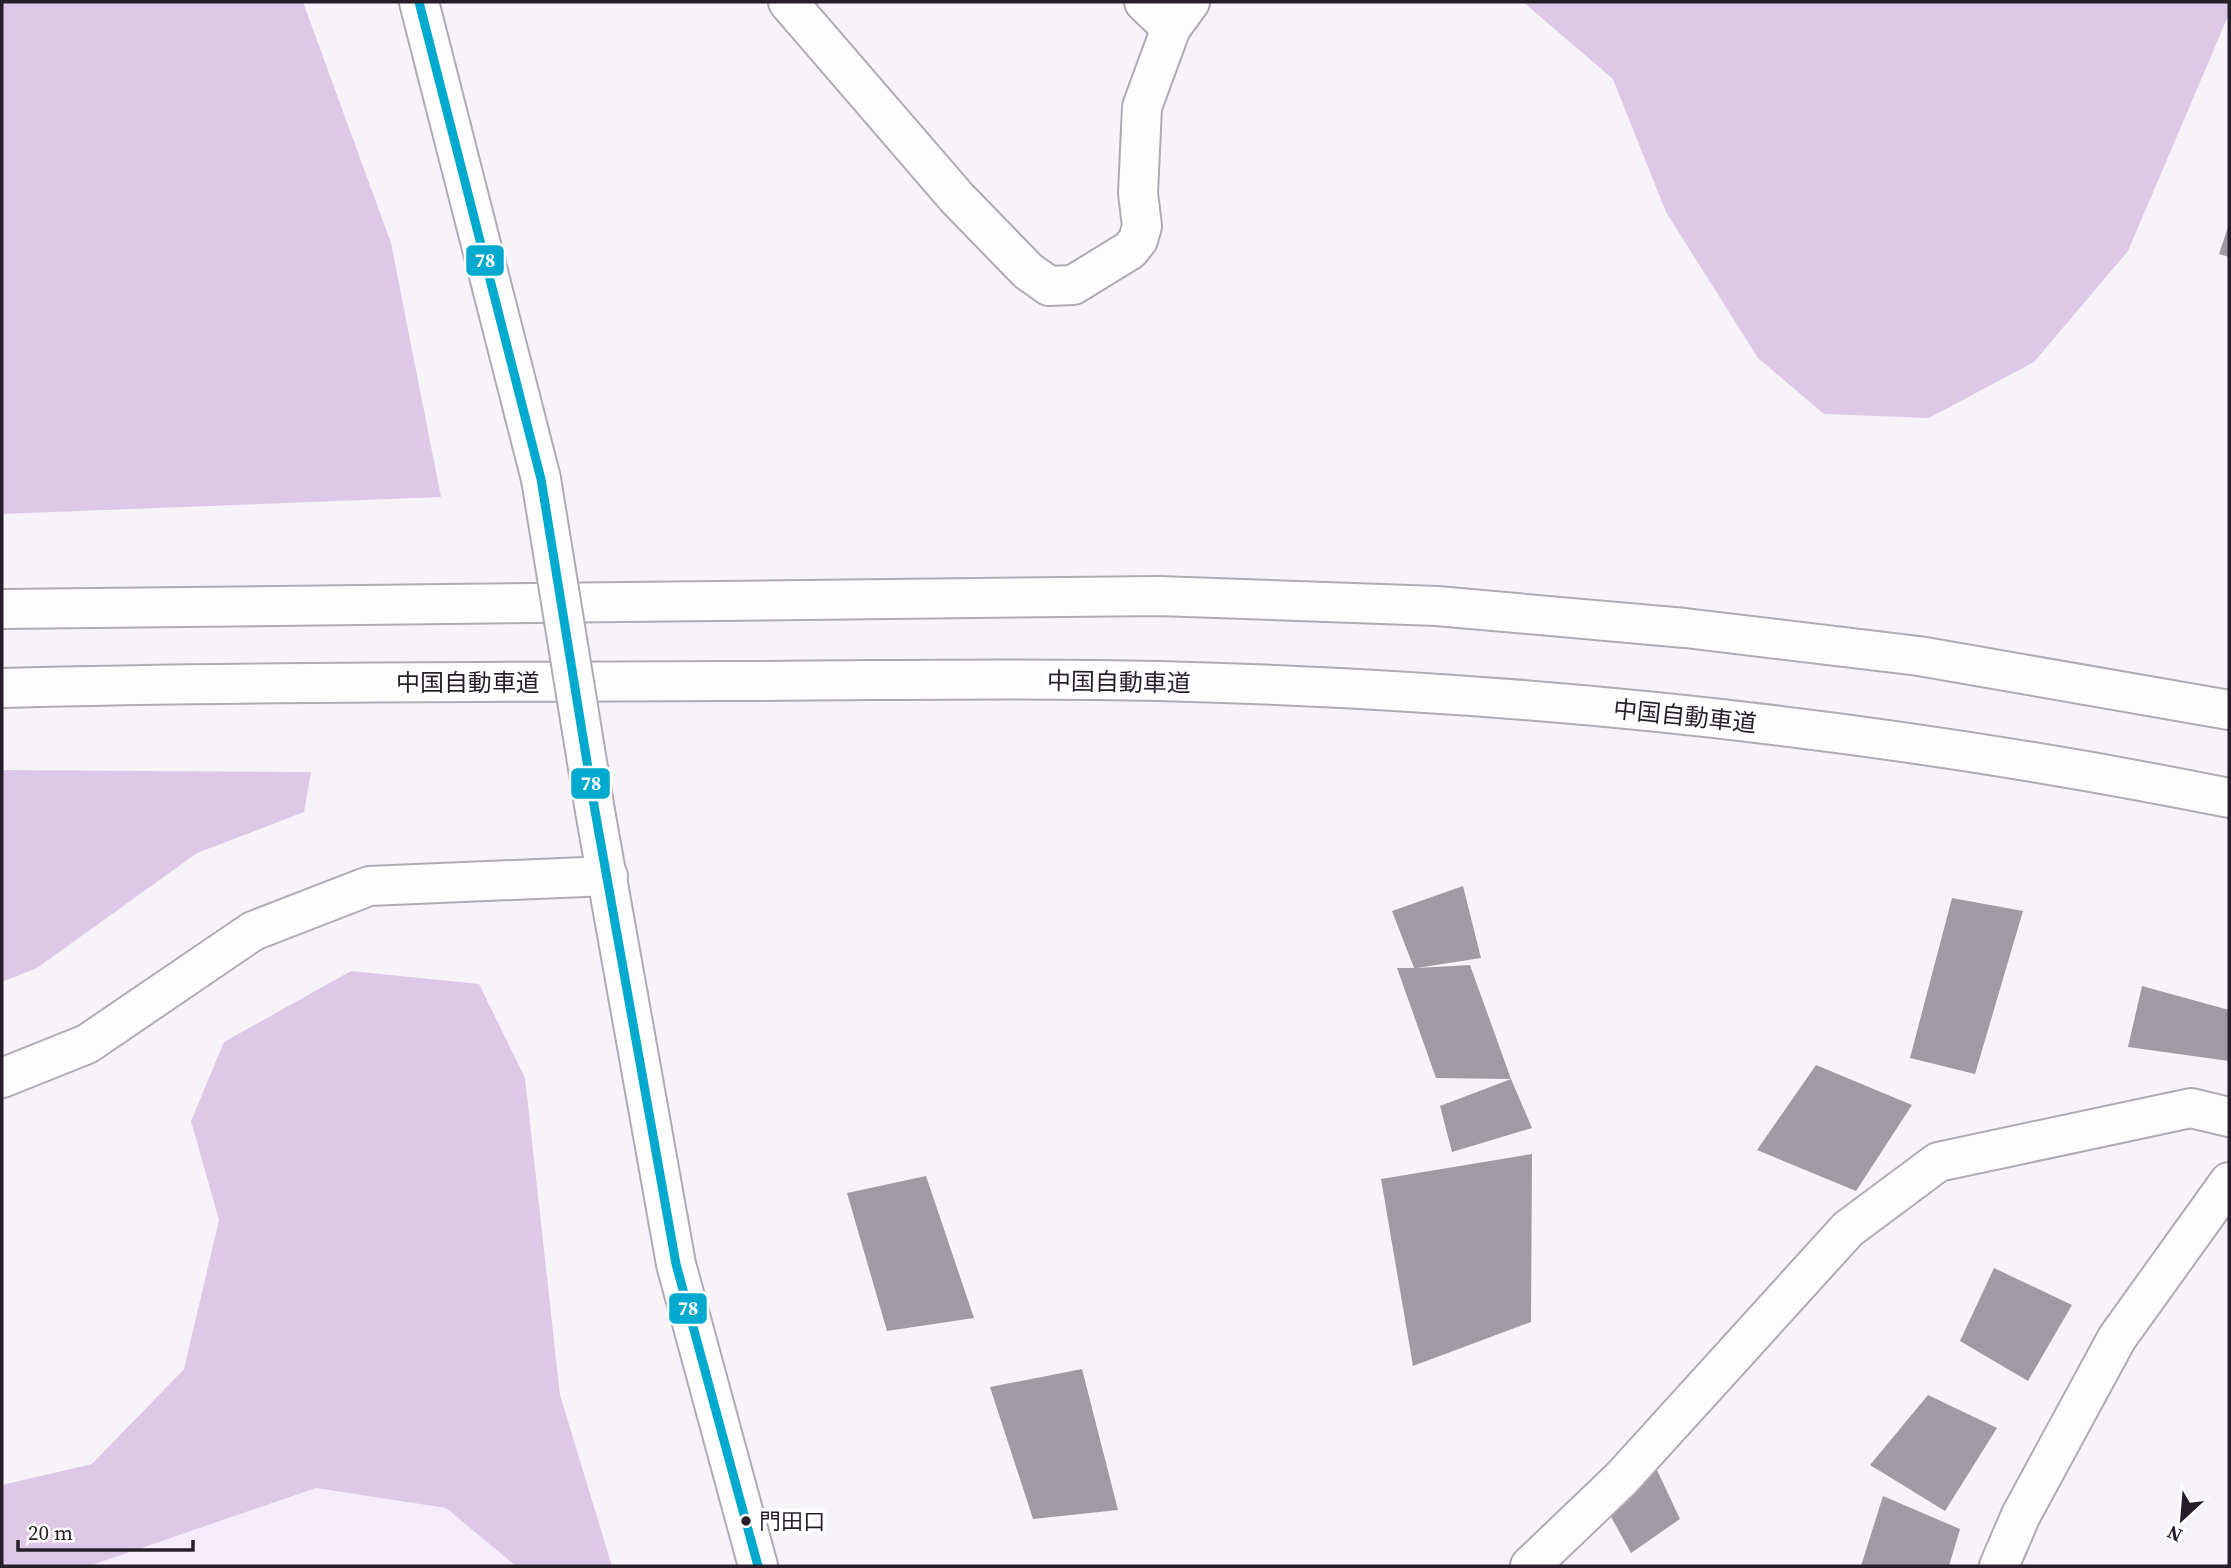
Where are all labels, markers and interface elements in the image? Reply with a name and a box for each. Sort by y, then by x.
line badge: 78 [465,244,505,277]
text: 78 [475,247,495,273]
street label: 中国自動車道 [1047,664,1191,700]
street label: 中国自動車道 [396,666,540,699]
street label: 中国自動車道 [1612,692,1758,740]
line badge: 78 [570,767,611,800]
text: 78 [581,770,601,796]
line badge: 78 [668,1292,708,1325]
text: 78 [678,1295,698,1321]
north arrow [2147,1484,2217,1554]
place label: 門田口 [759,1506,825,1536]
scale bar [18,1508,192,1552]
marker: 門田口 [739,1514,753,1528]
text: 20 m [28,1518,73,1547]
text: N [2162,1519,2186,1549]

